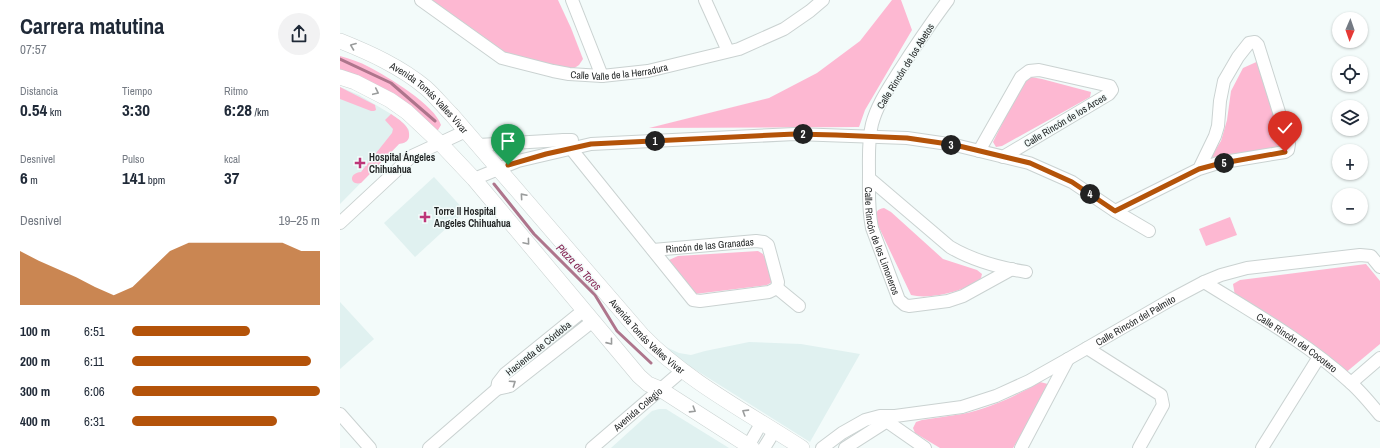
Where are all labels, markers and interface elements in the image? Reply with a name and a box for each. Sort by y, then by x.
text: Carrera matutina [20,11,164,41]
north arrow [1332,12,1368,48]
map controls [1332,12,1368,224]
button: share [278,13,320,55]
street label: Calle Rincón de los Abetos [874,21,937,111]
text: 07:57 [20,41,47,58]
one-way arrow [350,43,357,51]
button: locate [1332,56,1368,92]
street label: Avenida Tomás Valles Vivar [387,59,471,136]
street label: Calle Valle de la Herradura [570,60,670,83]
text: Distancia [20,84,58,98]
text: Tiempo [122,84,152,98]
text: Ritmo [224,84,248,98]
one-way arrow [371,87,379,95]
street label: Calle Rincón de los Arces [1022,91,1109,150]
text: 0.54 [20,98,47,121]
text: 3:30 [122,98,150,121]
text: 6:28 [224,98,252,121]
button: layers [1332,100,1368,136]
text: km [47,105,62,119]
text: /km [252,105,269,119]
pin [1268,111,1302,152]
icon: check [1274,117,1296,139]
pin [491,124,525,165]
pin: 2 [793,124,813,144]
text: 2 [800,127,806,141]
icon: arrive [497,130,519,152]
pin: 1 [645,131,665,151]
text: 1 [652,134,658,148]
pin: 3 [941,135,961,155]
text: 3 [948,138,954,152]
button: + [1332,144,1368,180]
place label: Hospital Ángeles Chihuahua [369,151,436,176]
text: Desnivel [20,152,55,166]
text: Pulso [122,152,145,166]
text: kcal [224,152,240,166]
pin: 5 [1214,153,1234,173]
text: 5 [1221,156,1227,170]
marker: Hospital Ángeles Chihuahua [354,157,366,169]
text: 6 [20,166,28,189]
text: 141 [122,166,145,189]
text: 37 [224,166,240,189]
text: m [28,173,38,187]
text: bpm [145,173,165,187]
pin: 4 [1080,184,1100,204]
street label: Calle Rincón de los Limoneros [862,187,902,297]
text: 4 [1087,187,1093,201]
button: − [1332,188,1368,224]
one-way arrow [521,193,528,201]
place label: Torre II Hospital Angeles Chihuahua [434,205,511,230]
marker: Torre II Hospital Angeles Chihuahua [419,211,431,223]
text: Desnivel [20,212,61,229]
text: 19–25 m [279,212,320,229]
street label: Rincón de las Granadas [665,235,754,256]
one-way arrow [522,237,529,244]
water label: Plaza de Toros [553,241,605,294]
street label: Calle Rincón del Palmito [1093,292,1178,349]
street label: Avenida Tomás Valles Vivar [606,295,687,377]
street label: Calle Rincón del Cocotero [1254,310,1340,376]
street label: Hacienda de Córdoba [503,318,574,379]
text: 100 m [20,323,50,340]
text: 6:51 [84,323,105,340]
one-way arrow [605,337,612,344]
text: 200 m [20,353,50,370]
text: 6:11 [84,353,104,370]
one-way arrow [508,381,515,388]
text: 300 m [20,383,50,400]
text: 6:06 [84,383,105,400]
street label: Avenida Colegio [610,384,665,435]
one-way arrow [689,405,696,413]
one-way arrow [742,409,749,417]
text: 400 m [20,413,50,430]
text: 6:31 [84,413,105,430]

